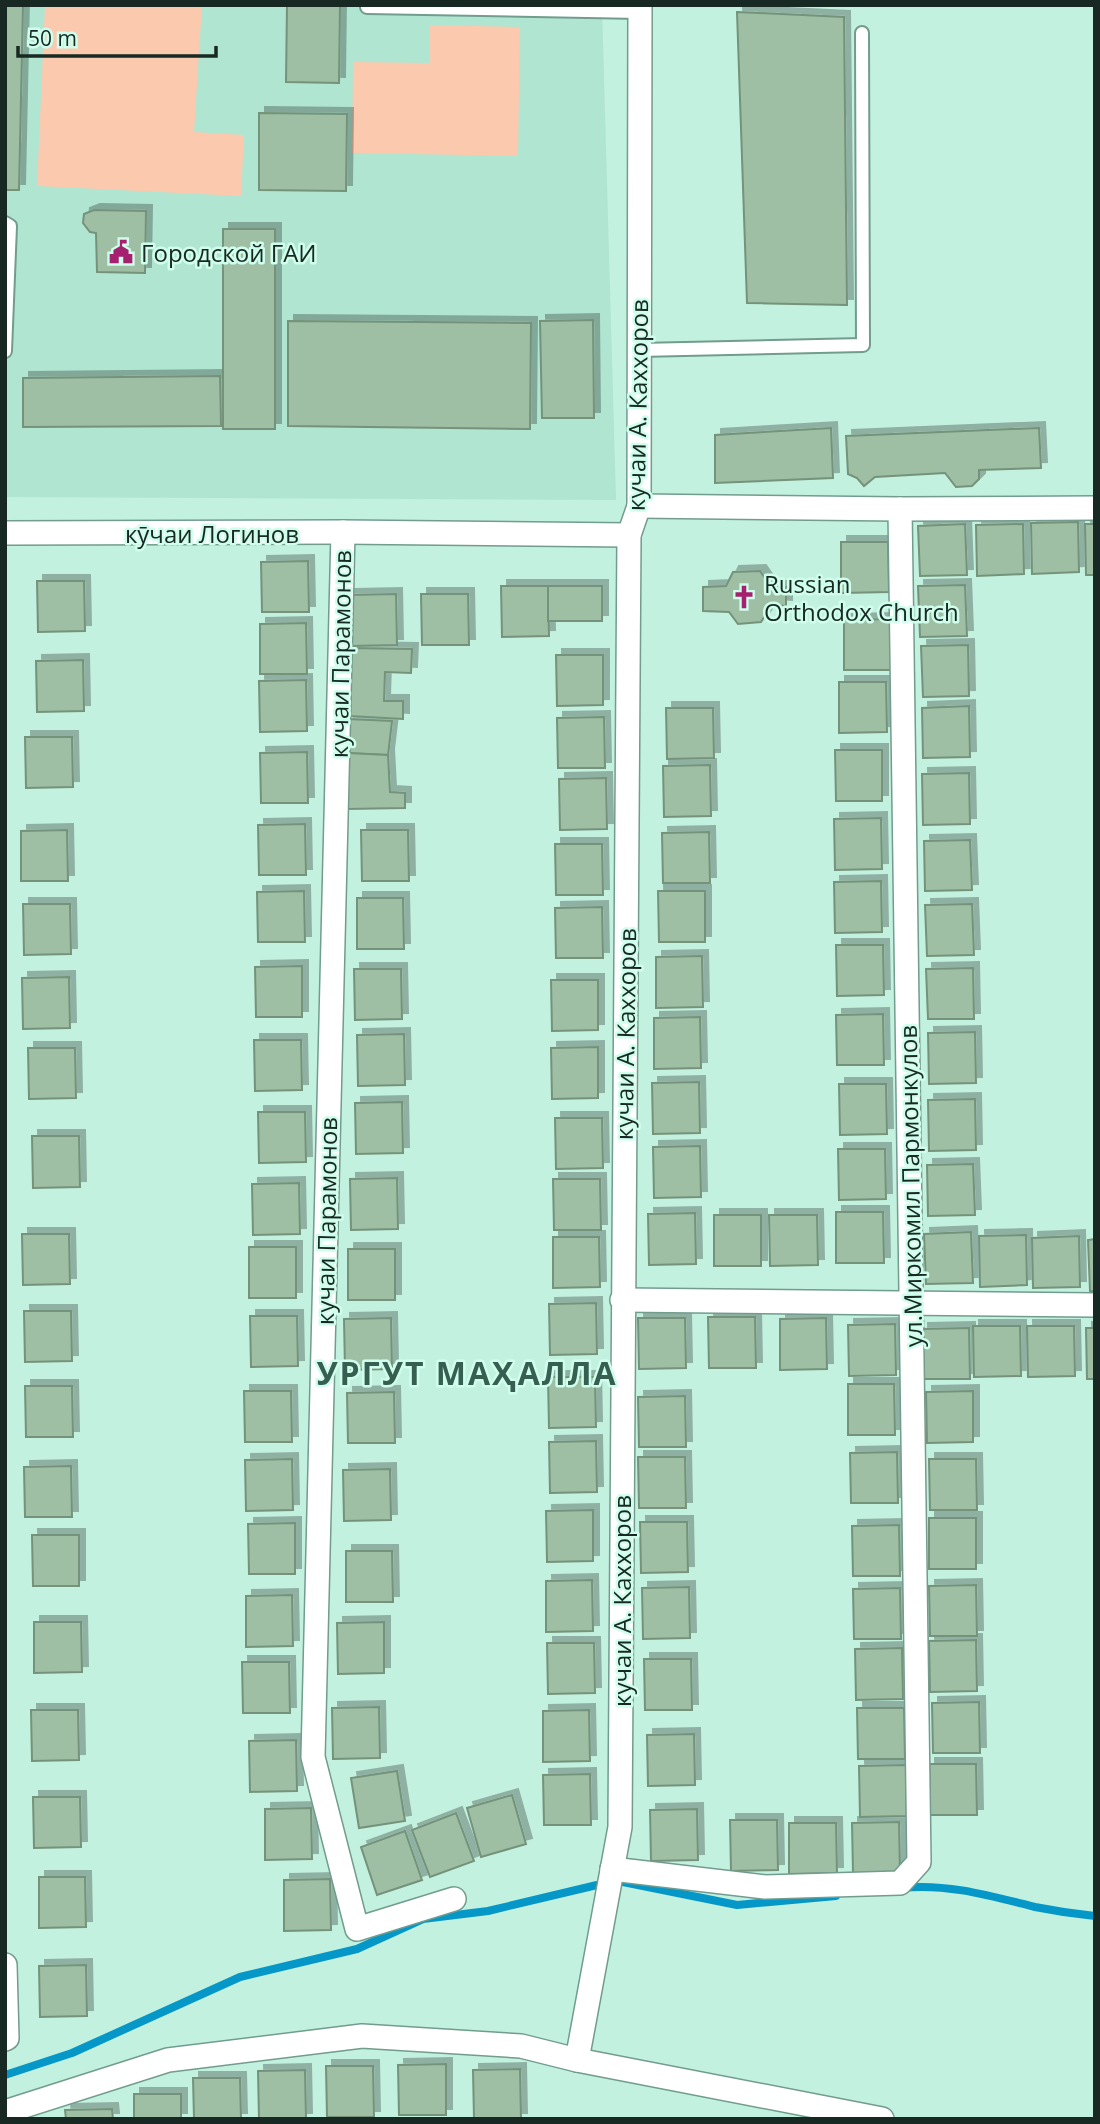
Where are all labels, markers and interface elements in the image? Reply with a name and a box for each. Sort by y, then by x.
scale bar [18,14,215,58]
text: 50 m [28,24,77,52]
place label: Городской ГАИ [141,236,317,269]
public building icon: Городской ГАИ [107,238,135,266]
street label: кучаи А. Каххоров [619,299,655,511]
street label: кӯчаи Логинов [125,517,299,550]
street label: кучаи Парамонов [322,550,358,758]
place label: Russian Orthodox Church [764,567,959,628]
church icon: Russian Orthodox Church [730,583,758,611]
street label: кучаи А. Каххоров [607,928,643,1140]
street label: ул.Миркомил Пармонкулов [891,1025,929,1347]
street label: кучаи Парамонов [308,1117,344,1325]
district label: УРГУТ МАҲАЛЛА [316,1351,618,1394]
street label: кучаи А. Каххоров [605,1495,638,1707]

